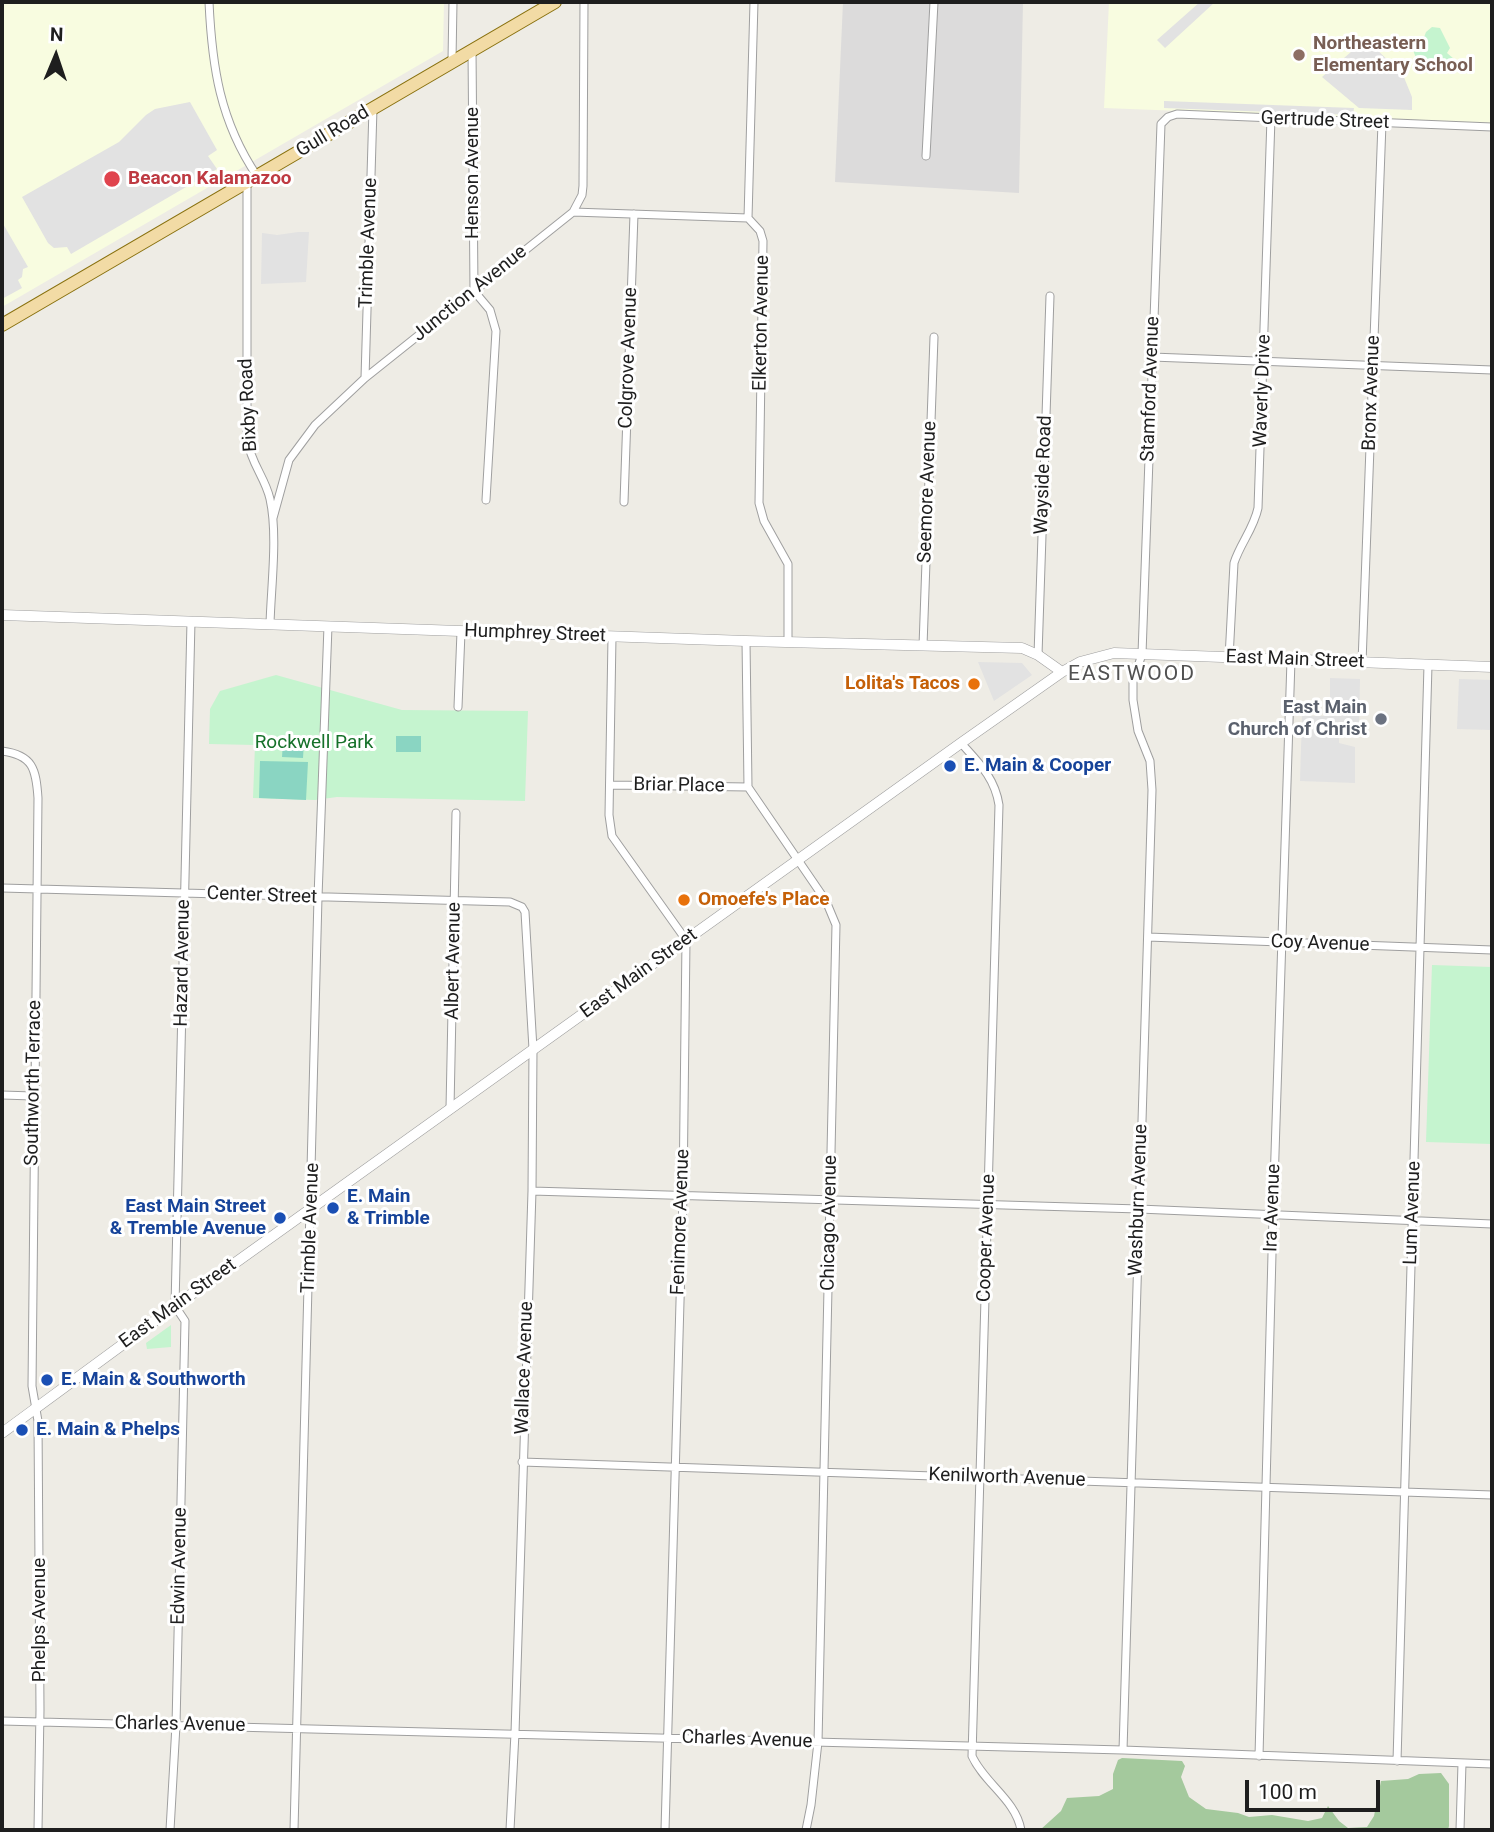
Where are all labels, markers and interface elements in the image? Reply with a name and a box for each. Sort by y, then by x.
north arrow [21,21,91,91]
text: N [50,23,64,46]
place label: Northeastern Elementary School [1313,33,1473,77]
marker: Northeastern Elementary School [1291,47,1307,63]
street label: Gull Road [292,101,374,163]
street label: Henson Avenue [462,107,484,239]
street label: Gertrude Street [1260,107,1390,135]
place label: Beacon Kalamazoo [128,168,292,190]
marker: Beacon Kalamazoo [102,169,122,189]
street label: Trimble Avenue [355,177,383,309]
street label: Junction Avenue [408,241,532,347]
street label: Elkerton Avenue [749,255,775,391]
street label: Colgrove Avenue [615,287,643,429]
street label: Stamford Avenue [1137,316,1165,462]
street label: Waverly Drive [1250,334,1276,448]
street label: Bronx Avenue [1359,335,1385,451]
street label: Bixby Road [235,358,263,452]
street label: Wayside Road [1031,415,1057,535]
street label: Seemore Avenue [914,421,942,563]
street label: Humphrey Street [464,620,606,648]
street label: East Main Street [1225,646,1365,674]
district label: EASTWOOD [1069,662,1195,688]
place label: Lolita's Tacos [845,673,960,695]
marker: Lolita's Tacos [966,676,982,692]
place label: East Main Church of Christ [1228,697,1367,741]
marker: East Main Church of Christ [1373,711,1389,727]
park label: Rockwell Park [255,732,373,754]
place label: E. Main & Cooper [964,755,1111,777]
marker: E. Main & Cooper [942,758,958,774]
street label: Briar Place [633,774,725,798]
street label: Center Street [206,883,318,909]
place label: Omoefe's Place [698,889,830,911]
marker: Omoefe's Place [676,892,692,908]
street label: Hazard Avenue [170,899,196,1027]
street label: Albert Avenue [442,902,466,1020]
street label: East Main Street [576,924,702,1024]
street label: Coy Avenue [1270,931,1370,957]
street label: Southworth Terrace [21,1000,47,1166]
street label: Washburn Avenue [1125,1124,1153,1276]
street label: Fenimore Avenue [667,1149,695,1295]
street label: Chicago Avenue [817,1155,843,1291]
street label: Lum Avenue [1400,1161,1426,1265]
street label: Trimble Avenue [297,1162,325,1294]
street label: Ira Avenue [1260,1163,1286,1253]
street label: Cooper Avenue [973,1174,1001,1302]
place label: E. Main & Trimble [347,1186,430,1230]
place label: East Main Street & Tremble Avenue [110,1196,266,1240]
marker: E. Main & Trimble [325,1200,341,1216]
marker: East Main Street & Tremble Avenue [272,1210,288,1226]
street label: East Main Street [115,1254,241,1354]
street label: Wallace Avenue [511,1301,539,1435]
place label: E. Main & Southworth [61,1369,246,1391]
marker: E. Main & Southworth [39,1372,55,1388]
place label: E. Main & Phelps [36,1419,180,1441]
marker: E. Main & Phelps [14,1422,30,1438]
street label: Kenilworth Avenue [928,1464,1086,1492]
street label: Edwin Avenue [168,1507,192,1625]
street label: Phelps Avenue [29,1558,51,1682]
street label: Charles Avenue [114,1712,246,1738]
street label: Charles Avenue [681,1726,813,1754]
scale bar [1249,1766,1384,1810]
text: 100 m [1258,1780,1317,1804]

